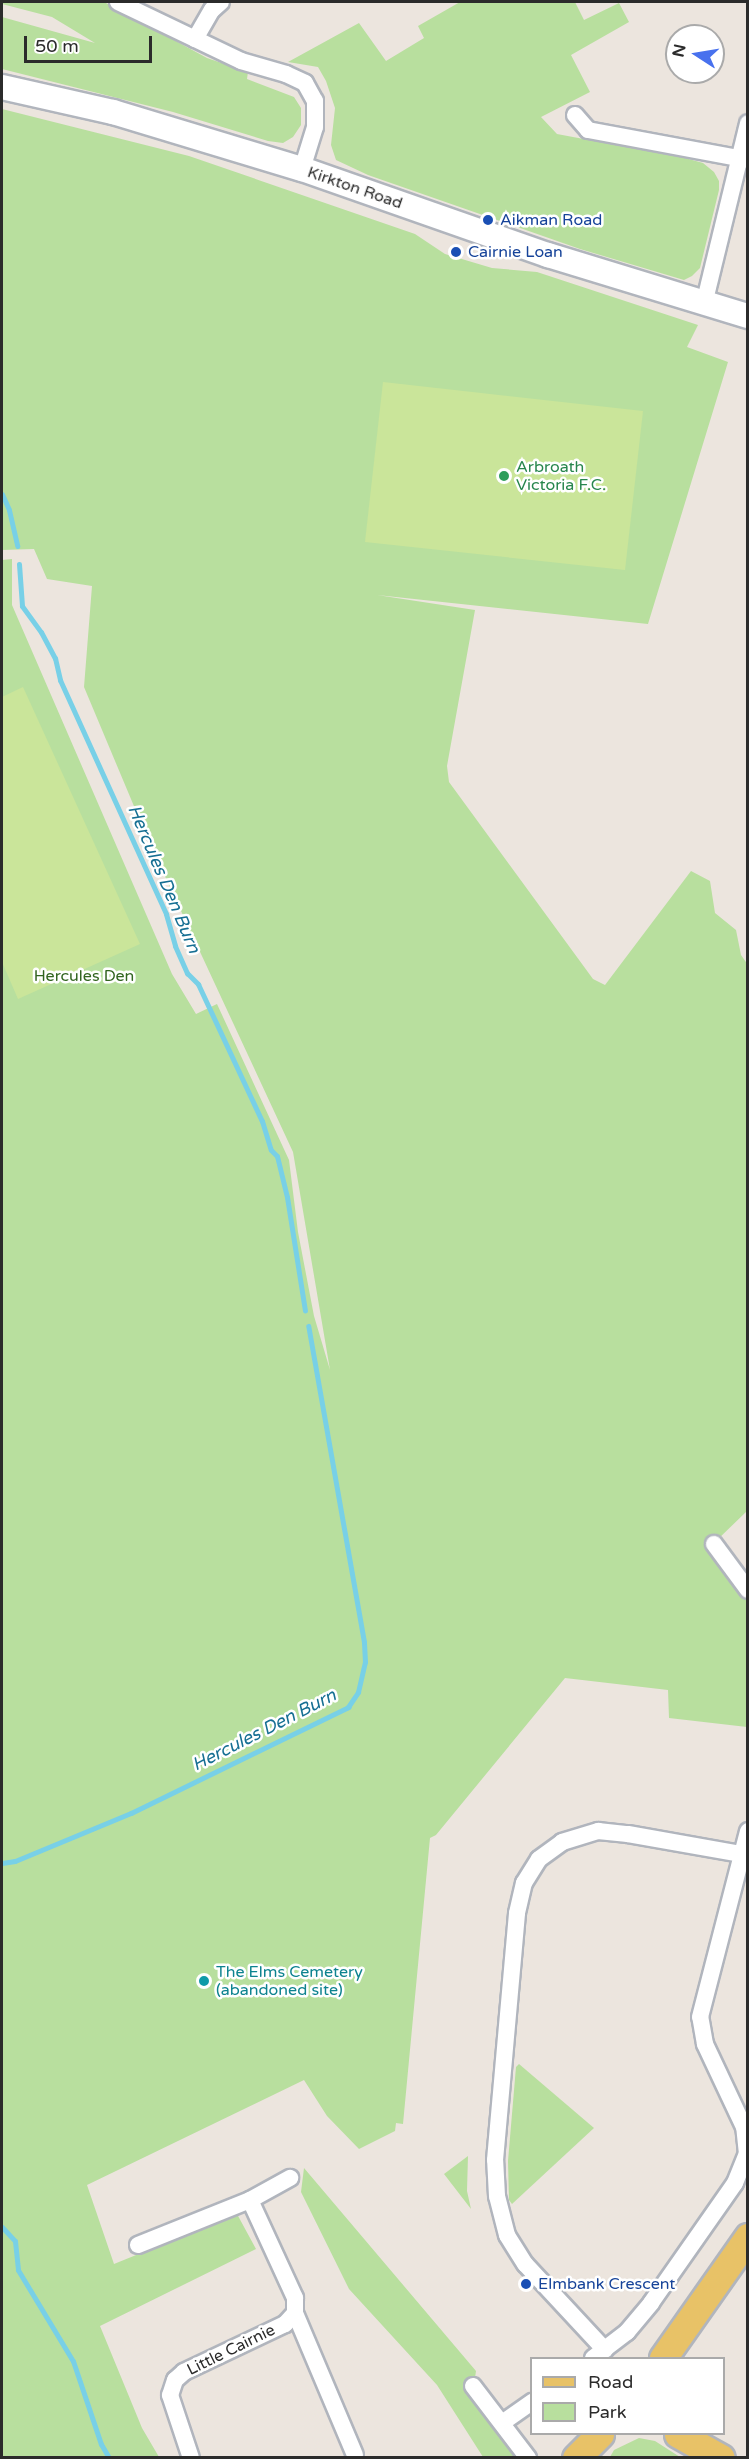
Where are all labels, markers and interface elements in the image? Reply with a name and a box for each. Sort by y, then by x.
scale bar [27,24,154,62]
north arrow [665,24,725,84]
text: 50 m [35,35,79,57]
text: N [668,42,690,59]
street label: Kirkton Road [305,163,405,213]
place label: Aikman Road [500,210,602,230]
marker: Aikman Road [481,213,495,227]
place label: Cairnie Loan [468,242,563,262]
marker: Cairnie Loan [449,245,463,259]
place label: Arbroath Victoria F.C. [516,457,606,495]
marker: Arbroath Victoria F.C. [497,469,511,483]
water label: Hercules Den Burn [123,802,205,956]
park label: Hercules Den [34,966,134,986]
water label: Hercules Den Burn [188,1684,340,1776]
place label: The Elms Cemetery (abandoned site) [216,1962,363,2000]
marker: The Elms Cemetery (abandoned site) [197,1974,211,1988]
place label: Elmbank Crescent [538,2274,675,2294]
marker: Elmbank Crescent [519,2277,533,2291]
street label: Little Cairnie [184,2320,278,2380]
legend [530,2357,725,2435]
text: Road [588,2371,633,2393]
text: Park [588,2401,626,2423]

